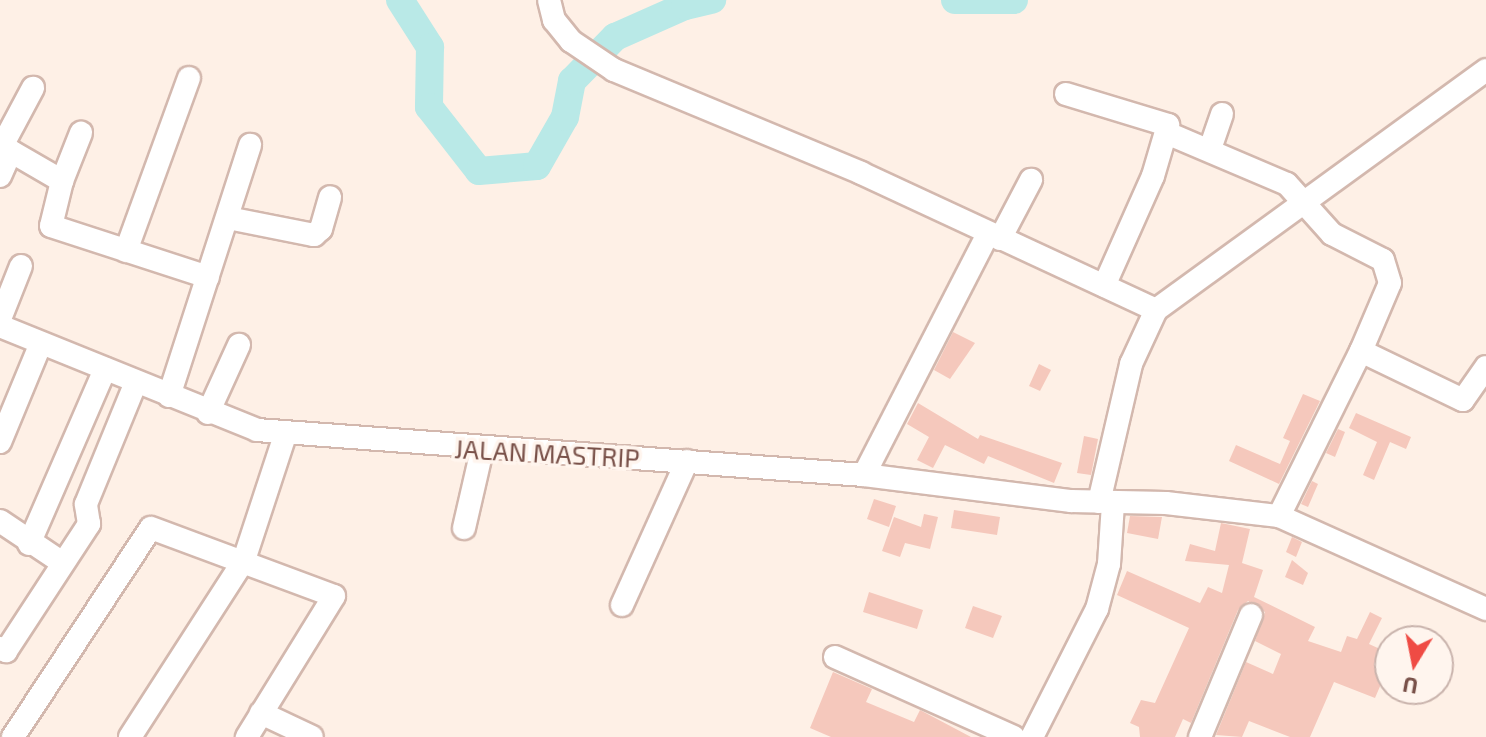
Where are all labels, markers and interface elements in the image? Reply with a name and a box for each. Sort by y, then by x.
street label: JALAN MASTRIP [454,433,640,473]
north arrow [1374,625,1454,705]
text: U [1400,673,1420,701]

